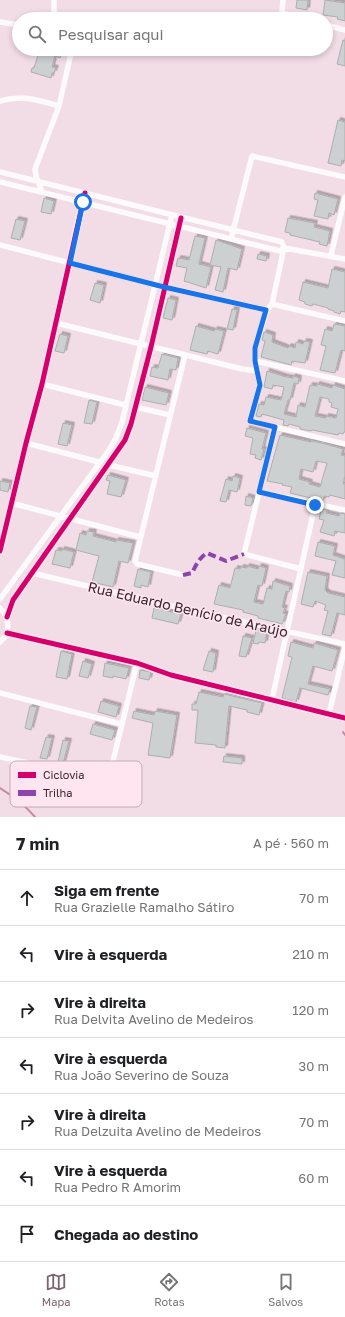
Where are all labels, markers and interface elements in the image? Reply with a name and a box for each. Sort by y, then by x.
search box [12,12,333,56]
icon: search [26,23,48,45]
text: Pesquisar aqui [58,25,163,43]
route start [74,193,92,211]
route end [306,496,324,514]
street label: Rua Eduardo Benício de Araújo [86,578,290,640]
legend [10,761,142,807]
text: Ciclovia [43,768,85,781]
text: Trilha [43,786,73,799]
text: 7 min [16,833,59,854]
text: A pé · 560 m [253,835,329,851]
text: Siga em frente [54,881,159,899]
icon: ahead [16,887,38,909]
text: 70 m [299,890,329,906]
text: Rua Grazielle Ramalho Sátiro [54,899,234,915]
icon: left [16,943,38,965]
text: Vire à esquerda [54,945,167,963]
text: 210 m [292,946,329,962]
text: Vire à direita [54,993,146,1011]
icon: right [16,999,38,1021]
text: 120 m [292,1002,329,1018]
text: Rua Delvita Avelino de Medeiros [54,1011,253,1027]
text: Vire à esquerda [54,1049,167,1067]
icon: left [16,1055,38,1077]
text: 30 m [299,1058,329,1074]
text: Rua João Severino de Souza [54,1067,229,1083]
text: Vire à direita [54,1105,146,1123]
icon: right [16,1111,38,1133]
text: 70 m [299,1114,329,1130]
text: Rua Delzuita Avelino de Medeiros [54,1123,261,1139]
text: Vire à esquerda [54,1161,167,1179]
icon: left [16,1167,38,1189]
text: 60 m [298,1170,329,1186]
text: Rua Pedro R Amorim [54,1179,181,1195]
icon: arrive [16,1223,38,1245]
text: Chegada ao destino [54,1225,198,1243]
tab: Mapa [42,1271,70,1308]
tab: Rotas [154,1271,185,1308]
tab: Salvos [268,1271,303,1308]

